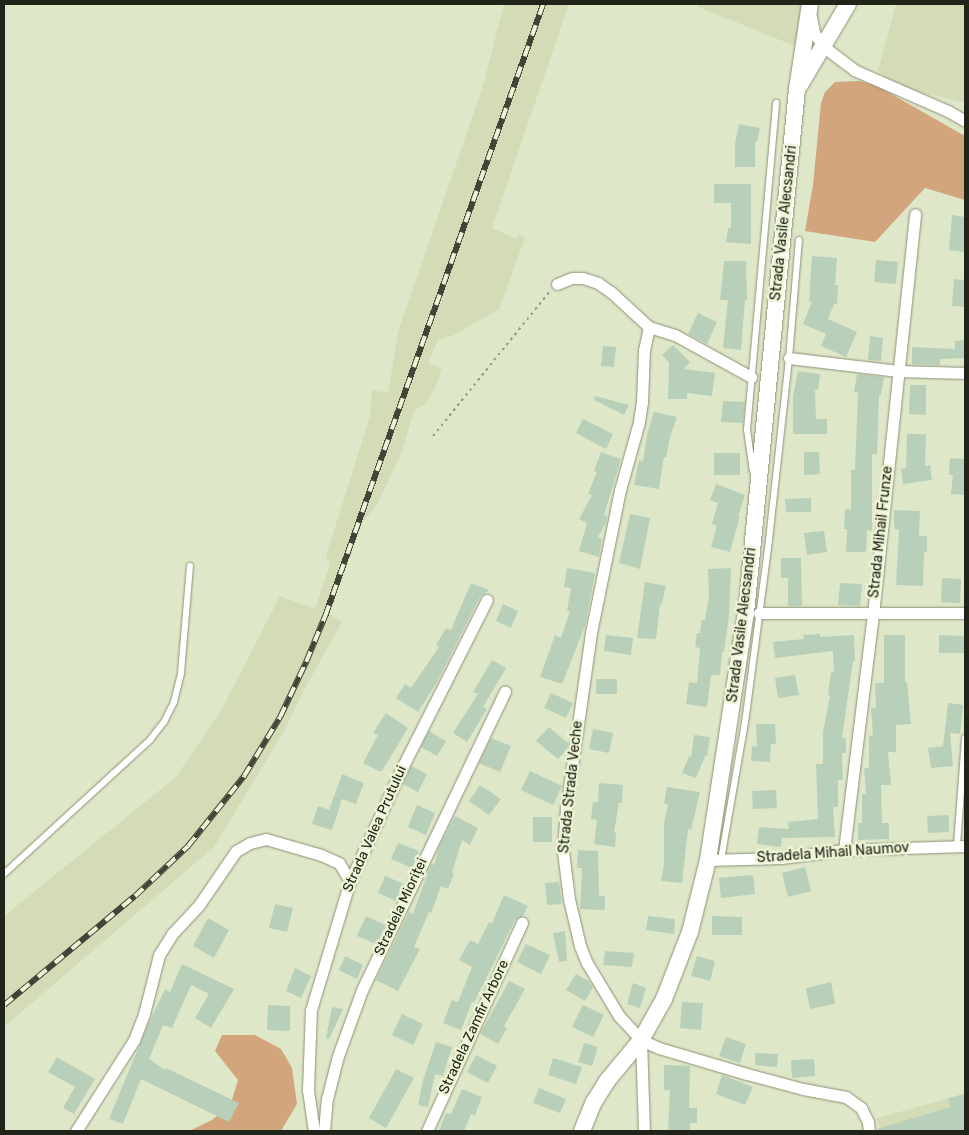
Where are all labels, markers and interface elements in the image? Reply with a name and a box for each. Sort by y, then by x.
street label: Strada Vasile Alecsandri [767,144,801,302]
street label: Strada Mihail Frunze [866,465,896,599]
street label: Strada Vasile Alecsandri [724,546,760,704]
street label: Strada Strada Veche [556,720,586,854]
street label: Strada Valea Prutului [339,763,411,895]
street label: Stradela Mihail Naumov [756,839,910,867]
street label: Stradela Mioriței [371,856,431,958]
street label: Stradela Zamfir Arbore [435,957,513,1097]

